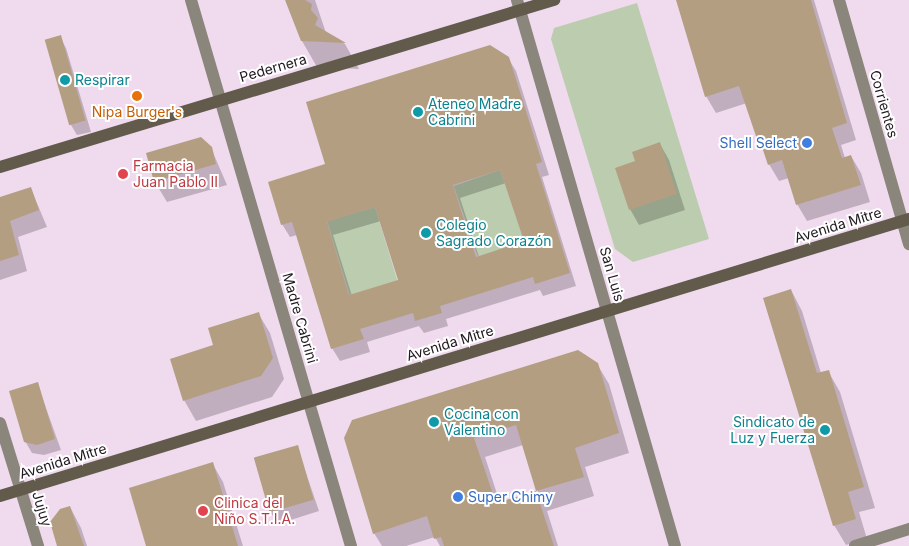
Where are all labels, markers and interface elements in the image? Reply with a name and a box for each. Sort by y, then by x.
street label: Pedernera [238,50,308,86]
street label: Corrientes [866,68,902,140]
place label: Respirar [75,72,130,88]
marker: Respirar [59,74,71,86]
marker: Nipa Burger's [131,90,143,102]
place label: Ateneo Madre Cabrini [428,96,521,128]
place label: Nipa Burger's [92,104,182,120]
marker: Ateneo Madre Cabrini [412,106,424,118]
place label: Shell Select [720,135,797,151]
marker: Shell Select [801,137,813,149]
place label: Farmacia Juan Pablo II [133,158,218,190]
marker: Farmacia Juan Pablo II [117,168,129,180]
street label: Avenida Mitre [792,204,884,246]
place label: Colegio Sagrado Corazón [436,217,551,250]
marker: Colegio Sagrado Corazón [420,227,432,239]
street label: San Luis [596,245,628,303]
street label: Madre Cabrini [279,271,321,365]
street label: Avenida Mitre [404,322,496,364]
place label: Cocina con Valentino [444,406,519,438]
place label: Sindicato de Luz y Fuerza [730,414,815,447]
marker: Cocina con Valentino [428,416,440,428]
marker: Sindicato de Luz y Fuerza [819,424,831,436]
street label: Avenida Mitre [17,440,109,482]
street label: Jujuy [29,489,55,529]
place label: Super Chimy [468,489,553,505]
marker: Super Chimy [452,491,464,503]
place label: Clinica del Niño S.T.I.A. [214,495,295,528]
marker: Clinica del Niño S.T.I.A. [196,504,210,518]

